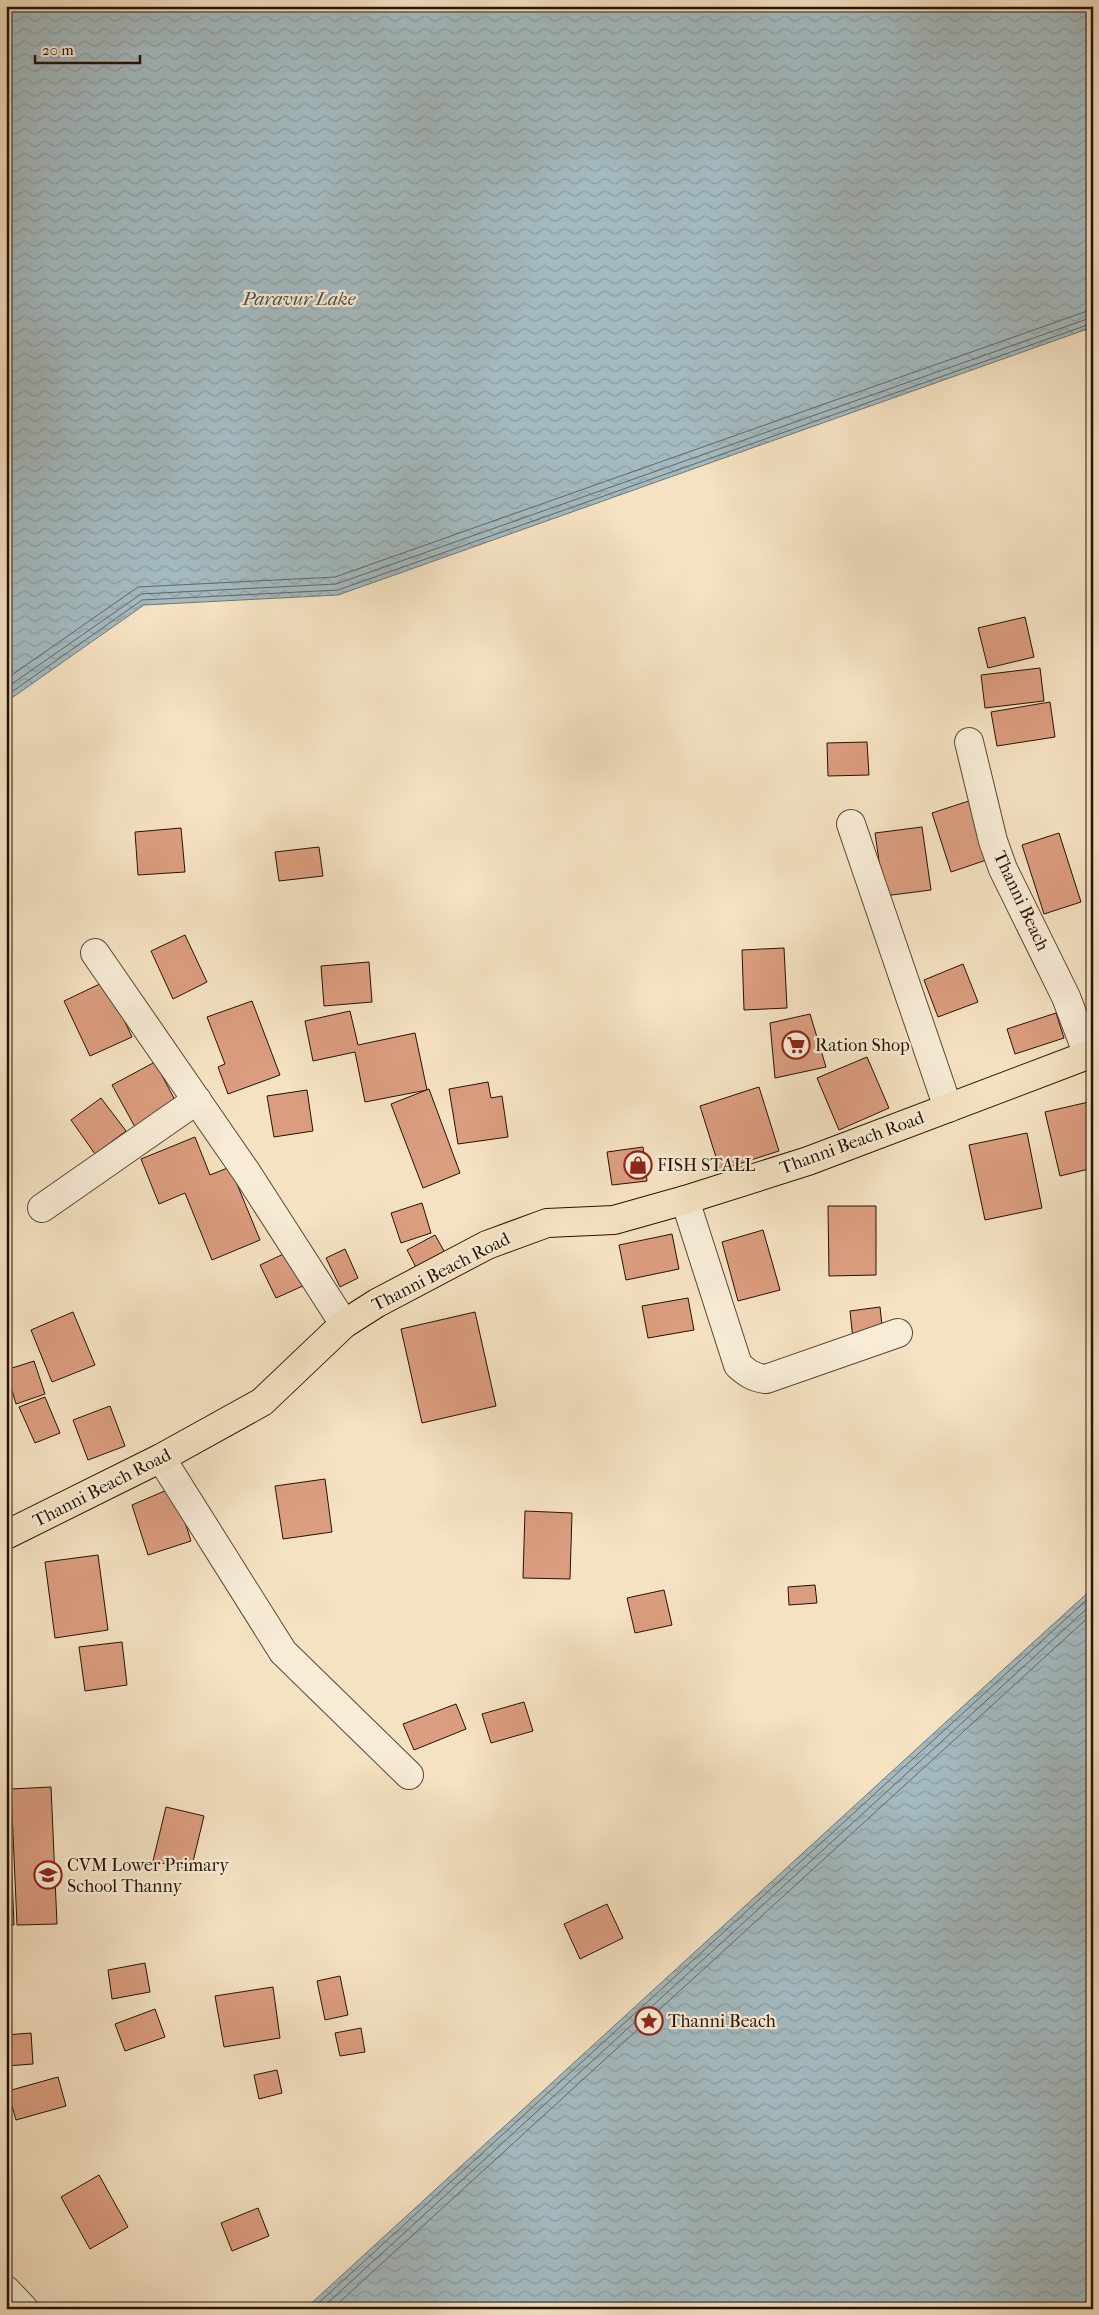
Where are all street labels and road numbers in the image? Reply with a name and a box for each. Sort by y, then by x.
street label: Thanni Beach [989,848,1053,954]
street label: Thanni Beach Road [777,1107,927,1179]
street label: Thanni Beach Road [369,1228,514,1316]
street label: Thanni Beach Road [30,1444,175,1532]

